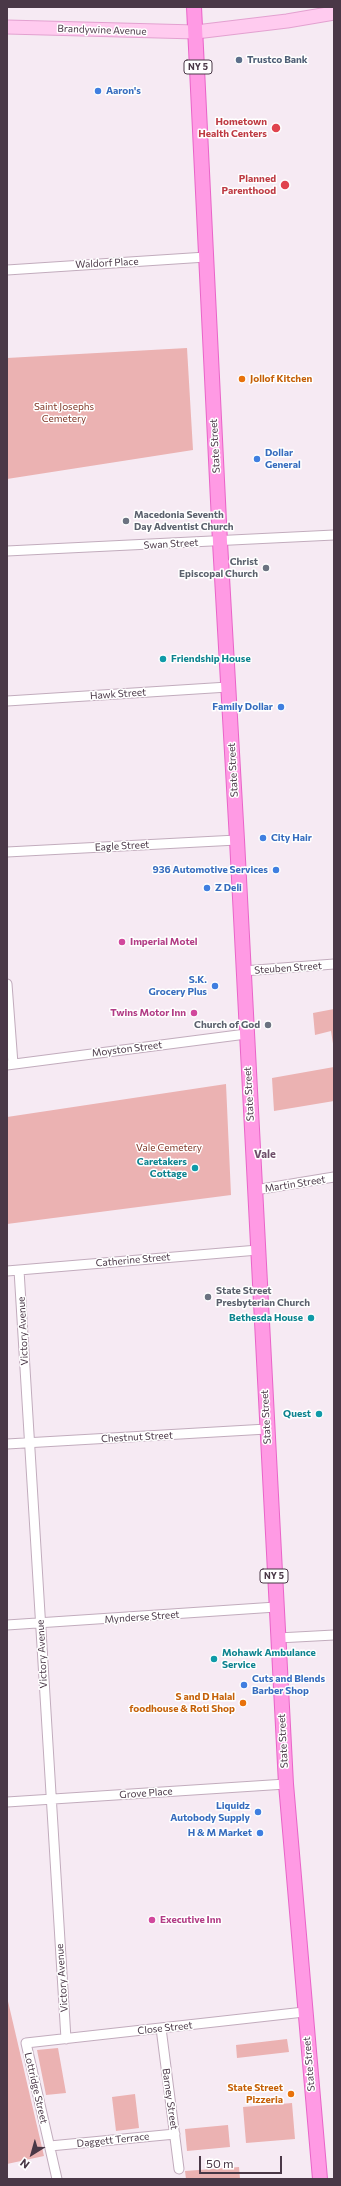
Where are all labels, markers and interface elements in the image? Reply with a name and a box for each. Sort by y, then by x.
street label: Brandywine Avenue [57,22,147,38]
place label: Trustco Bank [247,54,308,66]
marker: Trustco Bank [234,55,244,65]
road number: NY 5 [184,60,212,74]
place label: Aaron's [106,85,141,97]
marker: Aaron's [93,86,103,96]
place label: Hometown Health Centers [198,116,267,140]
marker: Hometown Health Centers [270,122,282,134]
place label: Planned Parenthood [221,173,276,196]
marker: Planned Parenthood [279,179,291,191]
street label: Waldorf Place [75,255,139,271]
place label: Jollof Kitchen [250,373,312,385]
marker: Jollof Kitchen [237,374,247,384]
park label: Saint Josephs Cemetery [34,401,94,424]
street label: State Street [208,418,222,474]
place label: Dollar General [265,447,301,470]
marker: Dollar General [252,454,262,464]
place label: Macedonia Seventh Day Adventist Church [134,509,234,532]
marker: Macedonia Seventh Day Adventist Church [121,516,131,526]
street label: Swan Street [143,537,199,551]
place label: Christ Episcopal Church [179,556,258,580]
marker: Christ Episcopal Church [261,563,271,573]
place label: Friendship House [171,653,251,665]
marker: Friendship House [158,654,168,664]
street label: Hawk Street [90,686,146,702]
place label: Family Dollar [212,701,273,713]
marker: Family Dollar [276,702,286,712]
street label: State Street [226,742,240,798]
place label: City Hair [271,832,312,844]
marker: City Hair [258,833,268,843]
street label: Eagle Street [94,839,150,853]
place label: 936 Automotive Services [153,864,268,876]
marker: 936 Automotive Services [271,865,281,875]
place label: Z Deli [215,882,242,894]
marker: Z Deli [202,883,212,893]
place label: Imperial Motel [130,936,198,948]
marker: Imperial Motel [117,937,127,947]
street label: Steuben Street [254,960,322,976]
place label: S.K. Grocery Plus [149,974,207,998]
marker: S.K. Grocery Plus [210,981,220,991]
place label: Twins Motor Inn [110,1007,186,1019]
marker: Twins Motor Inn [189,1008,199,1018]
place label: Church of God [194,1019,260,1031]
marker: Church of God [263,1020,273,1030]
street label: Moyston Street [91,1039,163,1059]
street label: State Street [242,1066,256,1122]
park label: Vale Cemetery [136,1142,202,1154]
district label: Vale [254,1147,276,1161]
place label: Caretakers Cottage [137,1156,187,1180]
marker: Caretakers Cottage [190,1163,200,1173]
street label: Martin Street [264,1173,326,1195]
street label: Catherine Street [95,1251,171,1269]
place label: State Street Presbyterian Church [216,1285,310,1308]
marker: State Street Presbyterian Church [203,1292,213,1302]
street label: Victory Avenue [15,1296,31,1366]
place label: Bethesda House [229,1312,303,1324]
marker: Bethesda House [306,1313,316,1323]
street label: State Street [259,1389,273,1445]
place label: Quest [283,1408,311,1420]
marker: Quest [314,1409,324,1419]
street label: Chestnut Street [101,1429,173,1445]
road number: NY 5 [260,1569,288,1583]
street label: Mynderse Street [104,1608,180,1626]
street label: Victory Avenue [34,1619,50,1689]
place label: Mohawk Ambulance Service [222,1647,316,1670]
marker: Mohawk Ambulance Service [209,1654,219,1664]
place label: Cuts and Blends Barber Shop [252,1673,325,1696]
marker: Cuts and Blends Barber Shop [239,1680,249,1690]
place label: S and D Halal foodhouse & Roti Shop [129,1691,235,1714]
marker: S and D Halal foodhouse & Roti Shop [238,1698,248,1708]
street label: State Street [276,1713,290,1769]
street label: Grove Place [119,1785,173,1801]
place label: Liquidz Autobody Supply [170,1800,250,1824]
marker: Liquidz Autobody Supply [253,1807,263,1817]
place label: H & M Market [188,1827,252,1839]
marker: H & M Market [255,1828,265,1838]
place label: Executive Inn [160,1914,221,1926]
marker: Executive Inn [147,1915,157,1925]
street label: Victory Avenue [54,1943,70,2013]
street label: Close Street [137,2019,193,2037]
street label: State Street [301,2036,317,2092]
street label: Lottridge Street [22,2051,50,2125]
street label: Barney Street [160,2068,180,2130]
place label: State Street Pizzeria [227,2082,283,2106]
marker: State Street Pizzeria [286,2089,296,2099]
street label: Daggett Terrace [76,2130,150,2150]
north arrow [12,2134,52,2174]
scale bar [201,2148,284,2174]
text: N [17,2156,32,2172]
text: 50 m [206,2156,234,2170]

